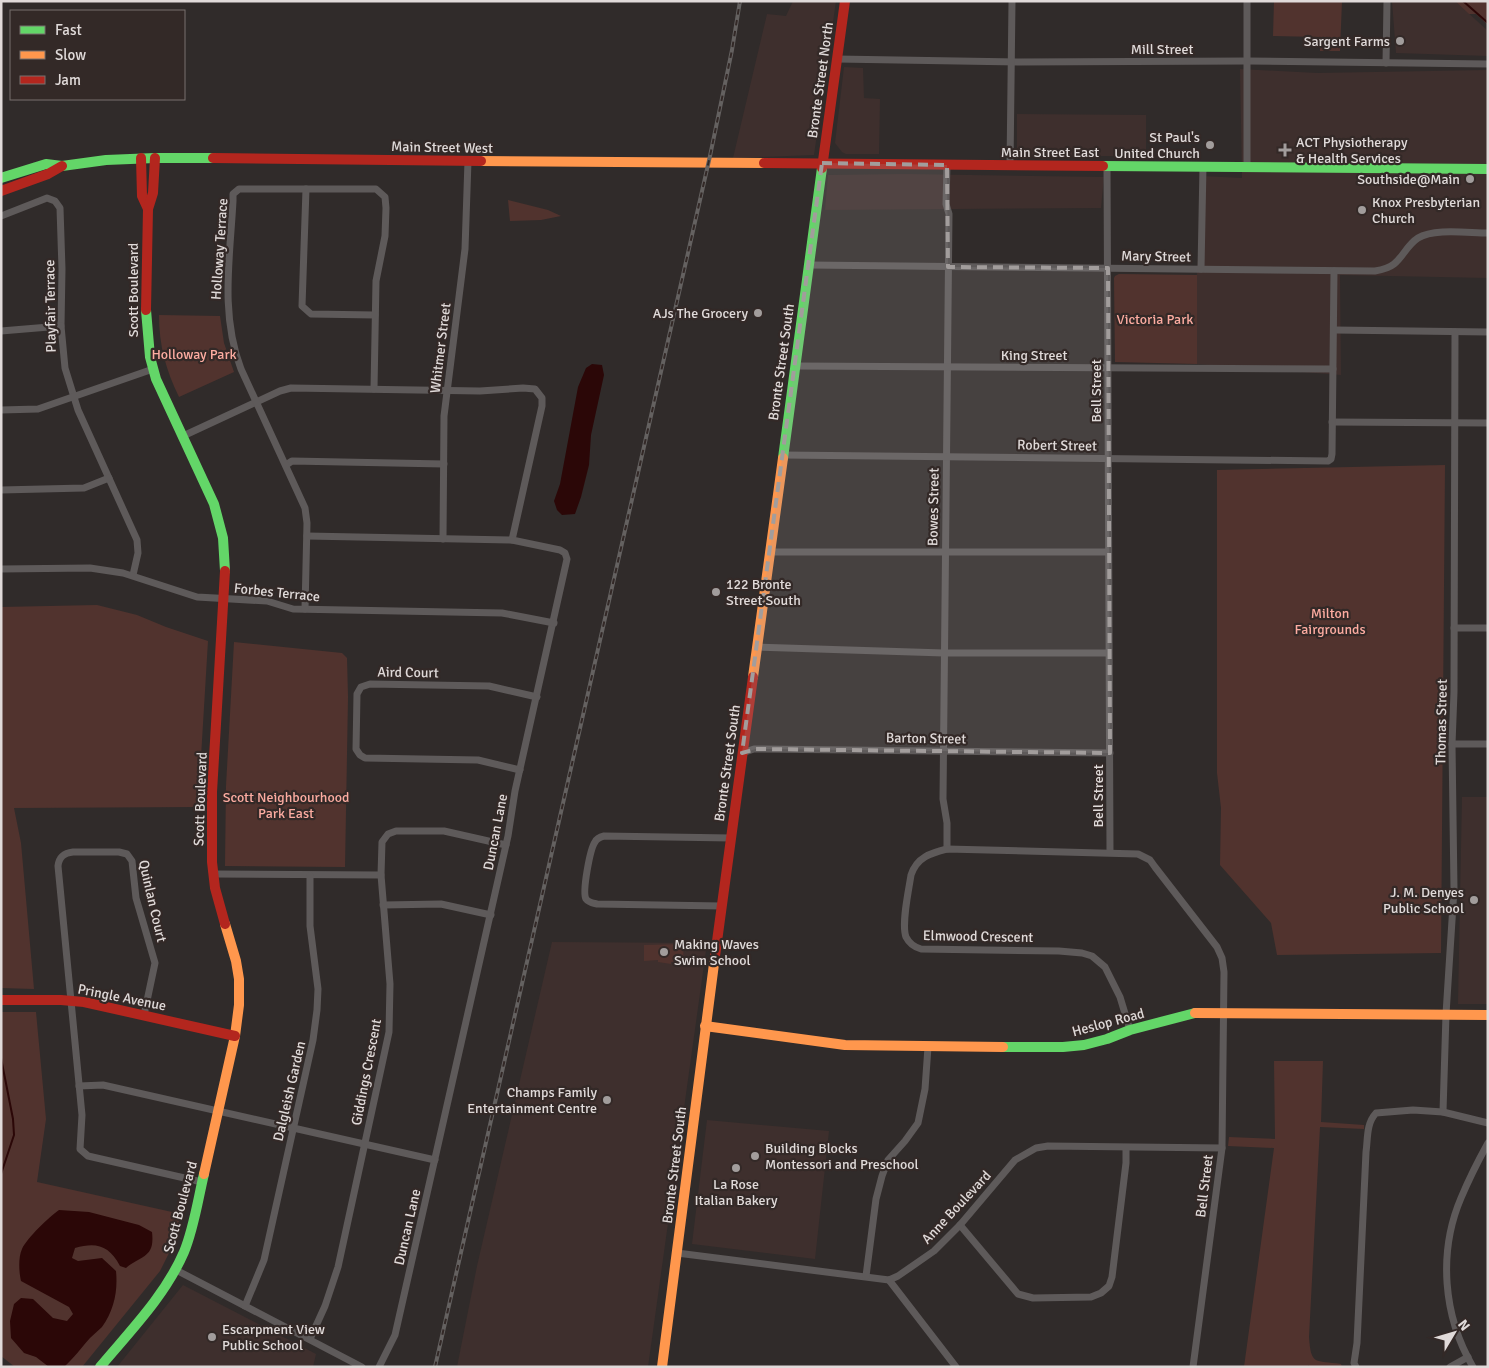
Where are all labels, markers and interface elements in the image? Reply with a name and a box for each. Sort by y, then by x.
legend [10,10,185,100]
text: Fast [55,21,82,39]
street label: Bronte Street North [804,21,837,139]
place label: Sargent Farms [1304,33,1390,50]
marker: Sargent Farms [1394,35,1406,47]
street label: Mill Street [1131,41,1193,58]
text: Slow [55,46,86,64]
text: Jam [55,71,81,89]
place label: St Paul's United Church [1114,129,1200,162]
place label: ACT Physiotherapy & Health Services [1296,134,1408,167]
street label: Main Street West [391,138,493,157]
marker: St Paul's United Church [1204,139,1216,151]
marker: ACT Physiotherapy & Health Services [1278,143,1292,157]
street label: Main Street East [1001,144,1099,161]
place label: Southside@Main [1357,171,1460,188]
marker: Southside@Main [1464,173,1476,185]
place label: Knox Presbyterian Church [1372,194,1480,227]
street label: Holloway Terrace [207,198,232,300]
marker: Knox Presbyterian Church [1356,204,1368,216]
street label: Scott Boulevard [125,243,142,337]
street label: Mary Street [1121,247,1191,266]
street label: Playfair Terrace [41,259,60,353]
street label: Whitmer Street [427,302,454,394]
street label: Bronte Street South [765,303,798,422]
place label: AJs The Grocery [653,305,748,322]
marker: AJs The Grocery [752,307,764,319]
park label: Victoria Park [1117,311,1193,328]
park label: Holloway Park [151,346,237,363]
street label: King Street [1001,347,1067,364]
street label: Bell Street [1088,359,1105,423]
street label: Robert Street [1017,436,1097,455]
street label: Bowes Street [924,468,943,546]
place label: 122 Bronte Street South [726,576,801,609]
street label: Forbes Terrace [233,580,321,605]
marker: 122 Bronte Street South [710,586,722,598]
park label: Milton Fairgrounds [1294,605,1366,638]
street label: Aird Court [377,663,439,682]
street label: Thomas Street [1432,679,1451,765]
street label: Bronte Street South [711,704,744,823]
street label: Barton Street [886,729,966,748]
street label: Scott Boulevard [190,752,211,847]
street label: Bell Street [1090,764,1107,828]
park label: Scott Neighbourhood Park East [223,789,349,822]
street label: Duncan Lane [480,792,511,872]
street label: Quinlan Court [135,858,170,944]
place label: J. M. Denyes Public School [1383,884,1464,917]
marker: J. M. Denyes Public School [1468,894,1480,906]
street label: Elmwood Crescent [923,927,1033,946]
place label: Making Waves Swim School [674,936,759,969]
marker: Making Waves Swim School [658,946,670,958]
street label: Pringle Avenue [76,981,168,1014]
street label: Heslop Road [1070,1005,1146,1040]
street label: Giddings Crescent [348,1017,385,1127]
street label: Dalgleish Garden [270,1039,309,1143]
place label: Champs Family Entertainment Centre [467,1084,597,1117]
marker: Champs Family Entertainment Centre [601,1094,613,1106]
street label: Bronte Street South [659,1106,690,1225]
place label: Building Blocks Montessori and Preschool [765,1140,919,1173]
marker: Building Blocks Montessori and Preschool [749,1150,761,1162]
street label: Bell Street [1192,1154,1217,1218]
street label: Scott Boulevard [160,1159,201,1255]
marker: La Rose Italian Bakery [730,1162,742,1174]
street label: Anne Boulevard [918,1167,995,1248]
place label: La Rose Italian Bakery [694,1176,778,1209]
street label: Duncan Lane [390,1187,425,1267]
north arrow [1429,1308,1479,1358]
text: N [1454,1316,1474,1334]
place label: Escarpment View Public School [222,1321,325,1354]
marker: Escarpment View Public School [206,1331,218,1343]

